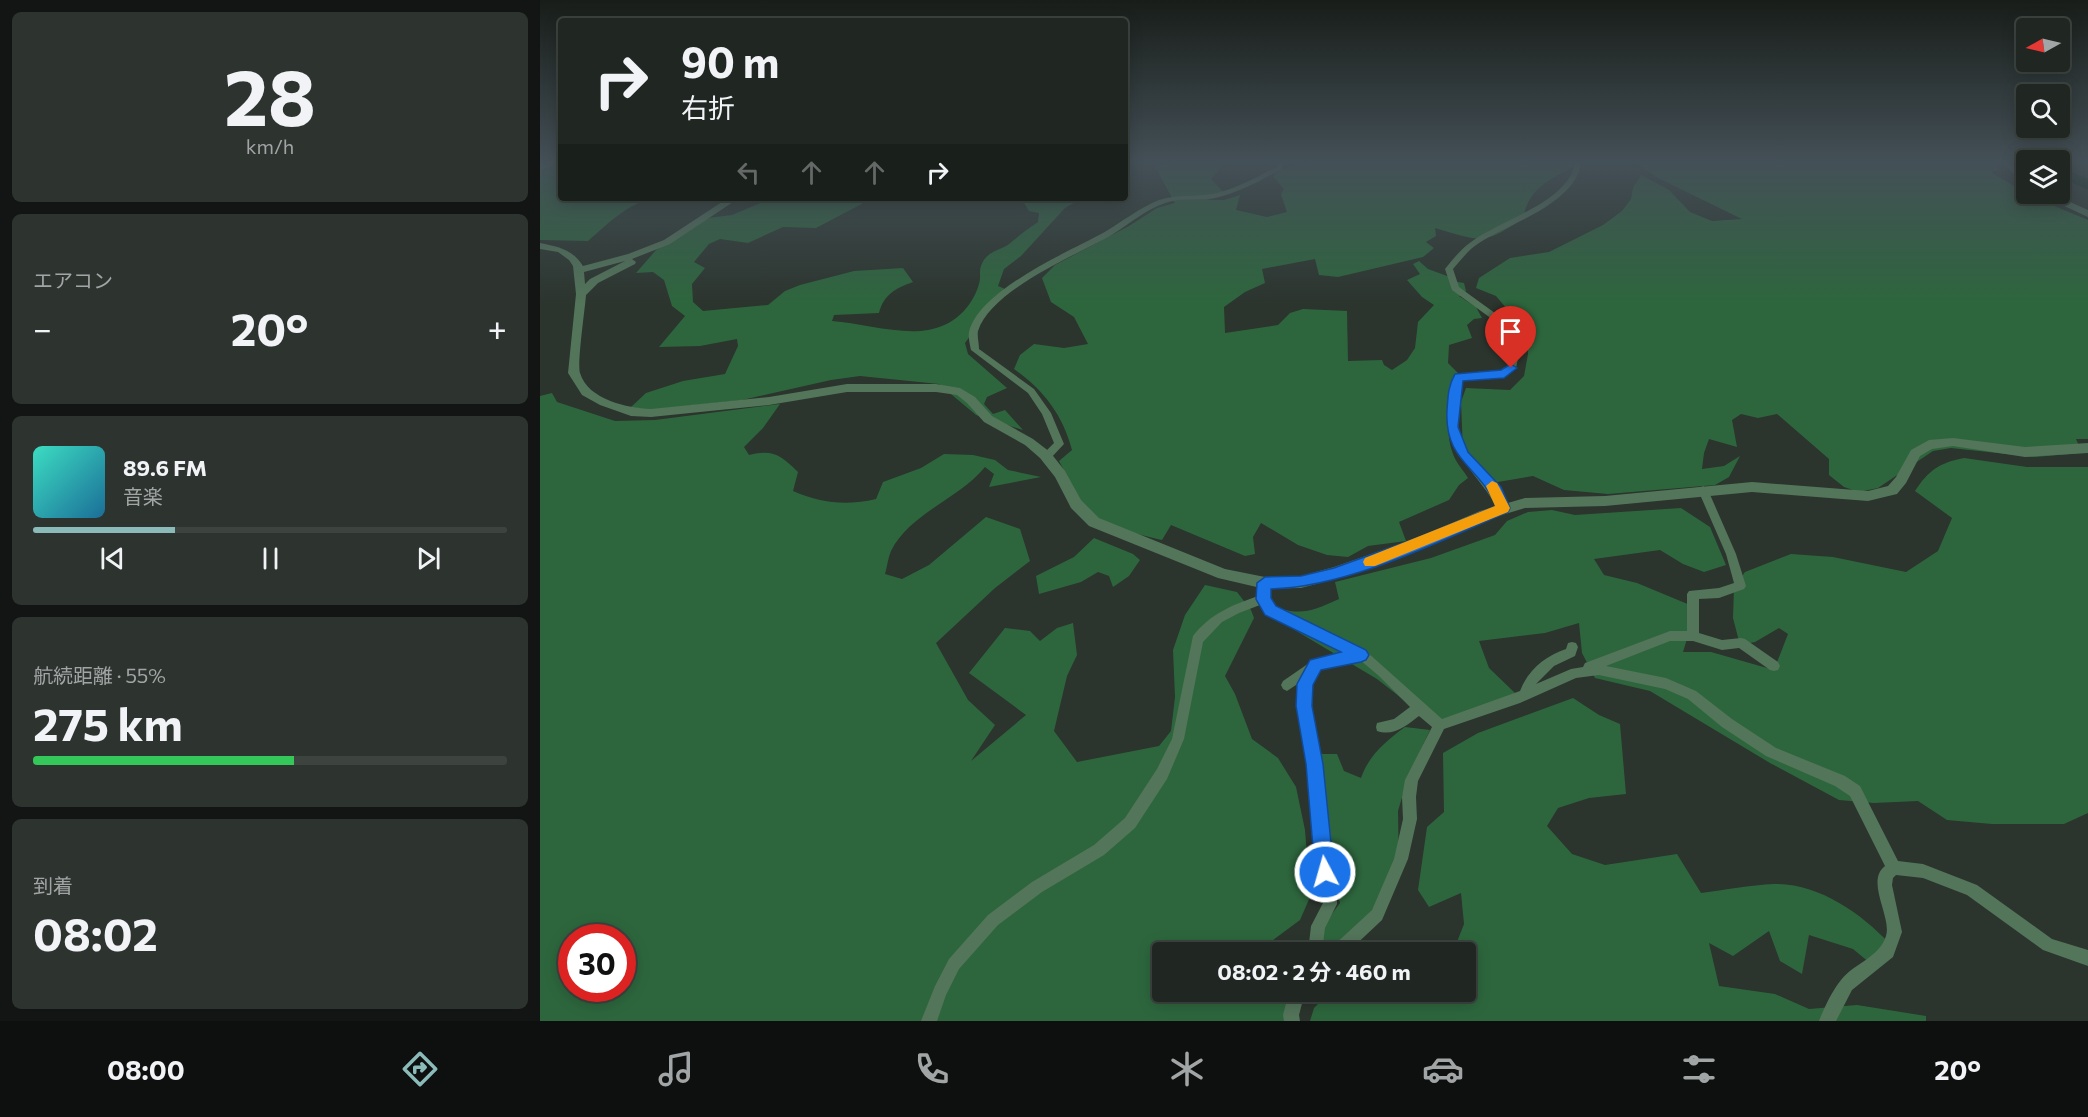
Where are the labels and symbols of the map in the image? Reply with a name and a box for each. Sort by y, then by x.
north arrow [2016,18,2070,72]
pin [1485,306,1536,368]
position arrow [1293,840,1357,904]
speed limit sign: 30 [558,924,636,1002]

